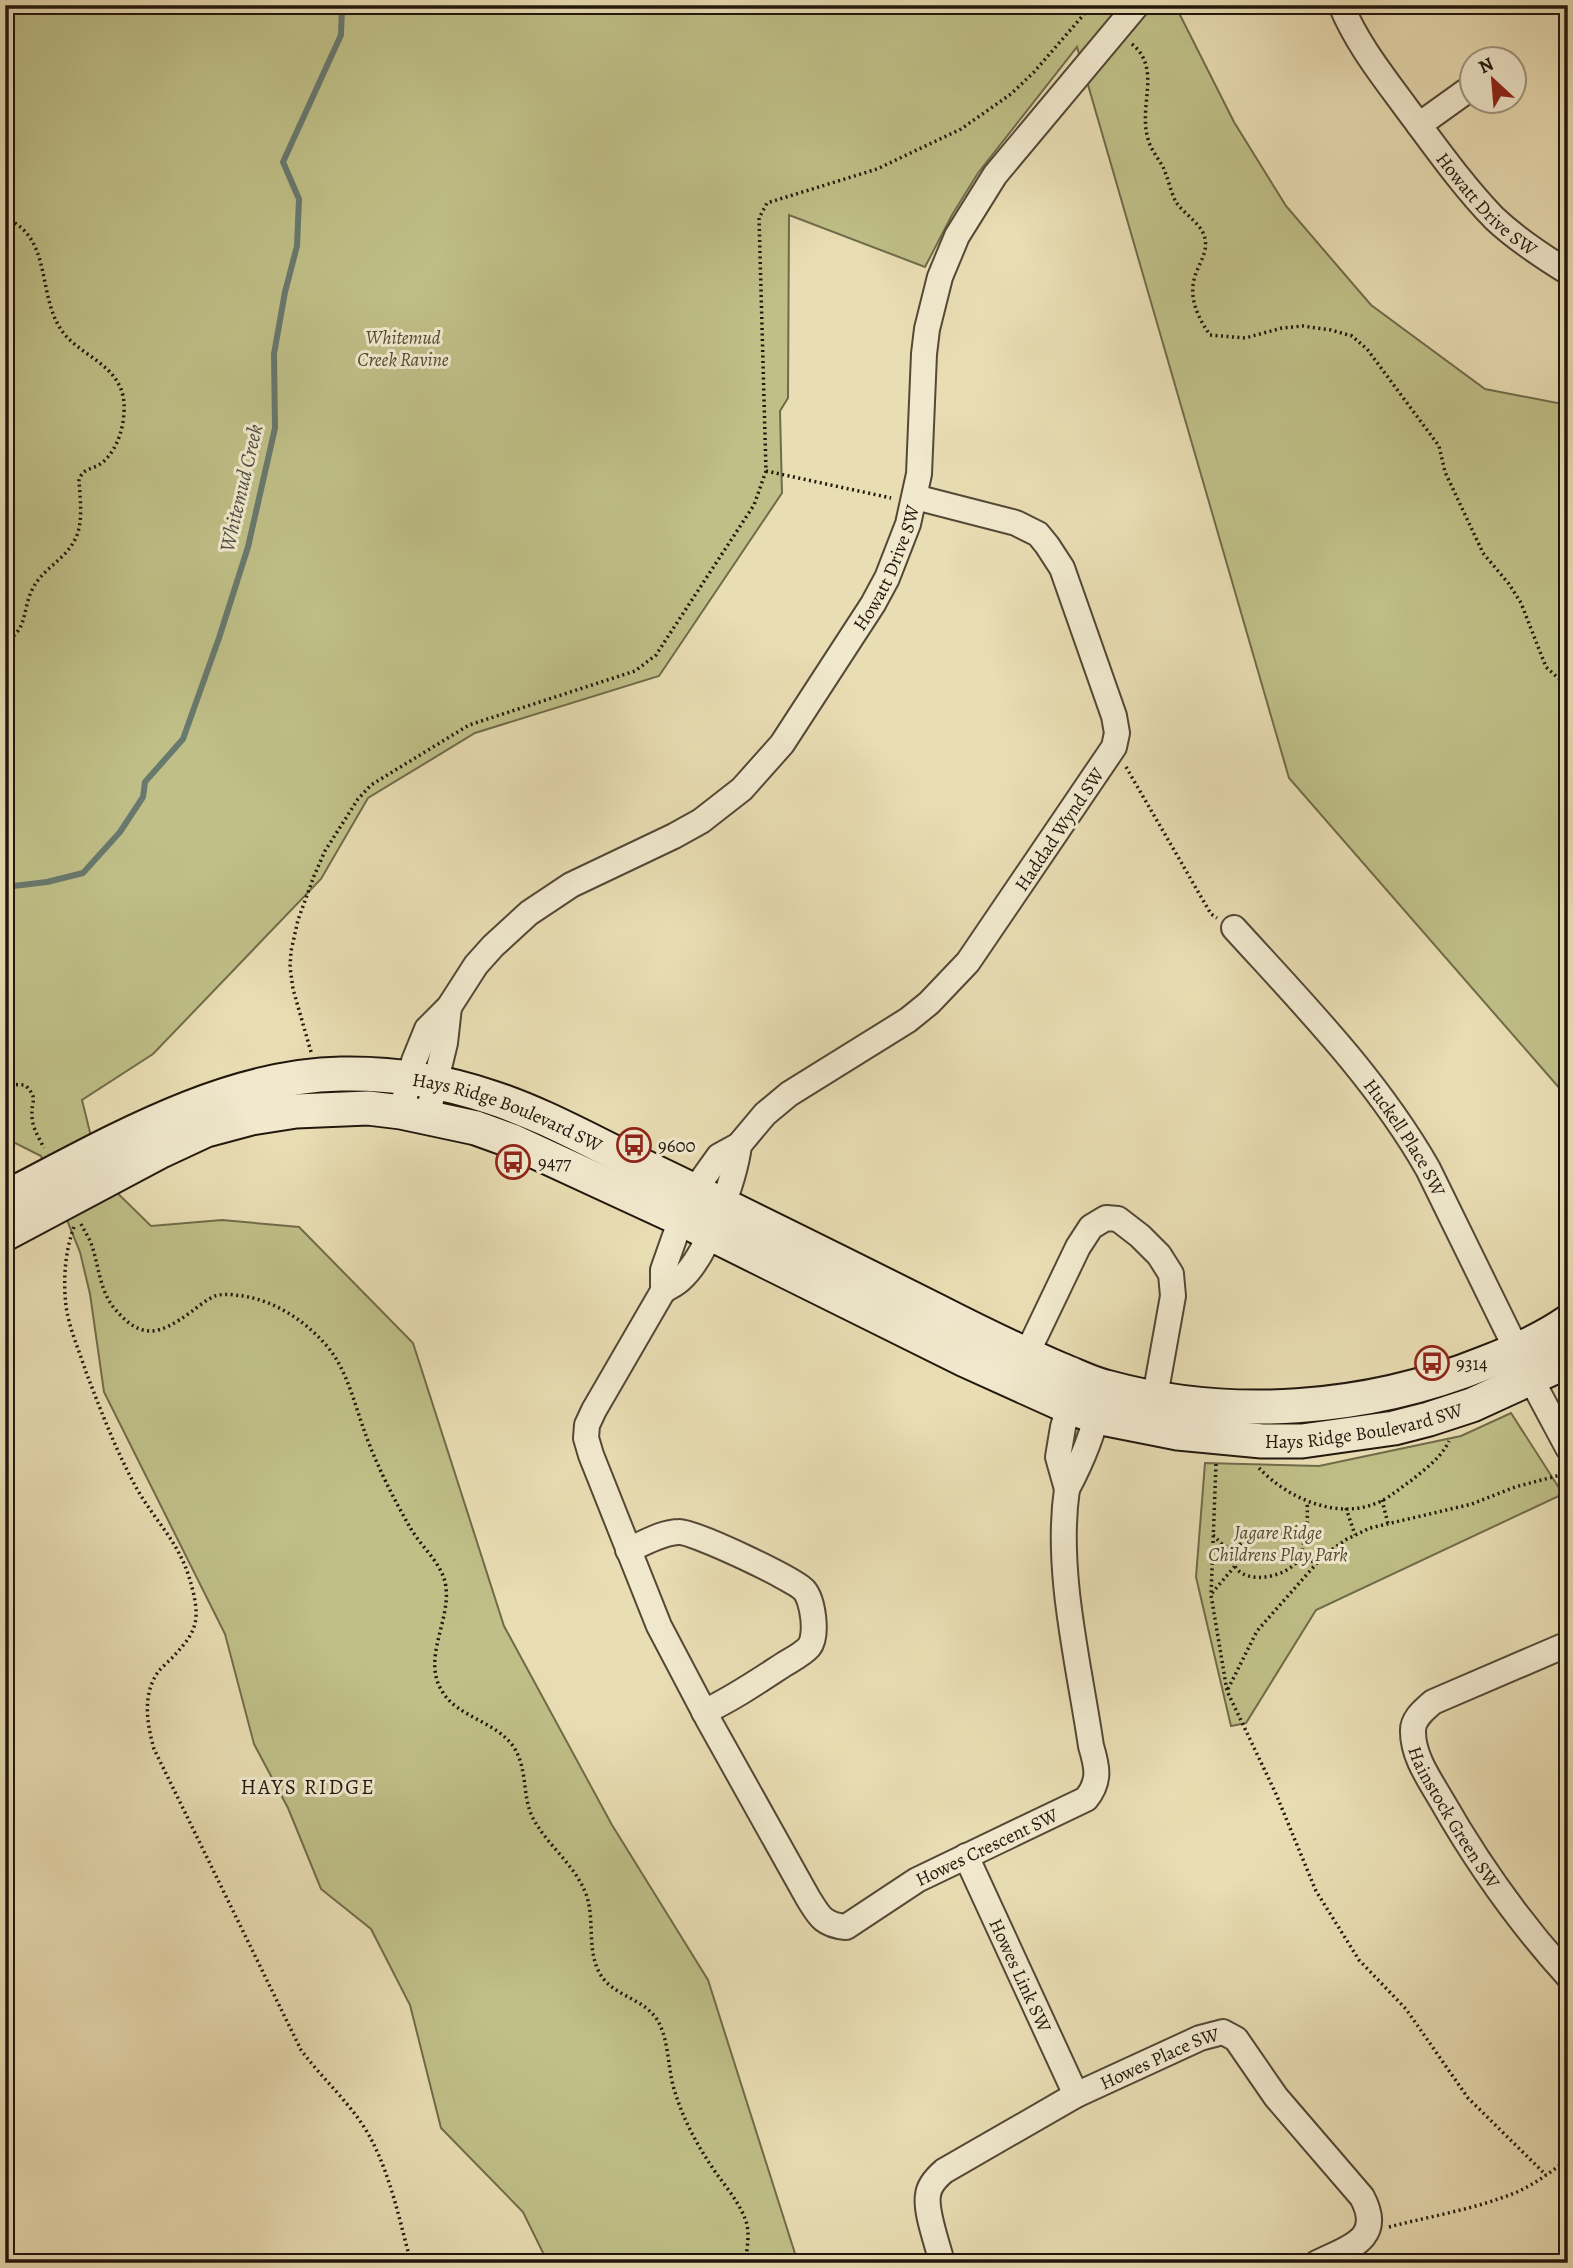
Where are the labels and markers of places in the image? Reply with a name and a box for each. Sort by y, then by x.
bus stop icon: 9600 [615,1126,653,1164]
place label: 9600 [658,1133,696,1159]
bus stop icon: 9477 [494,1143,532,1181]
place label: 9477 [538,1150,571,1176]
bus stop icon: 9314 [1413,1344,1451,1382]
place label: 9314 [1456,1351,1488,1377]

